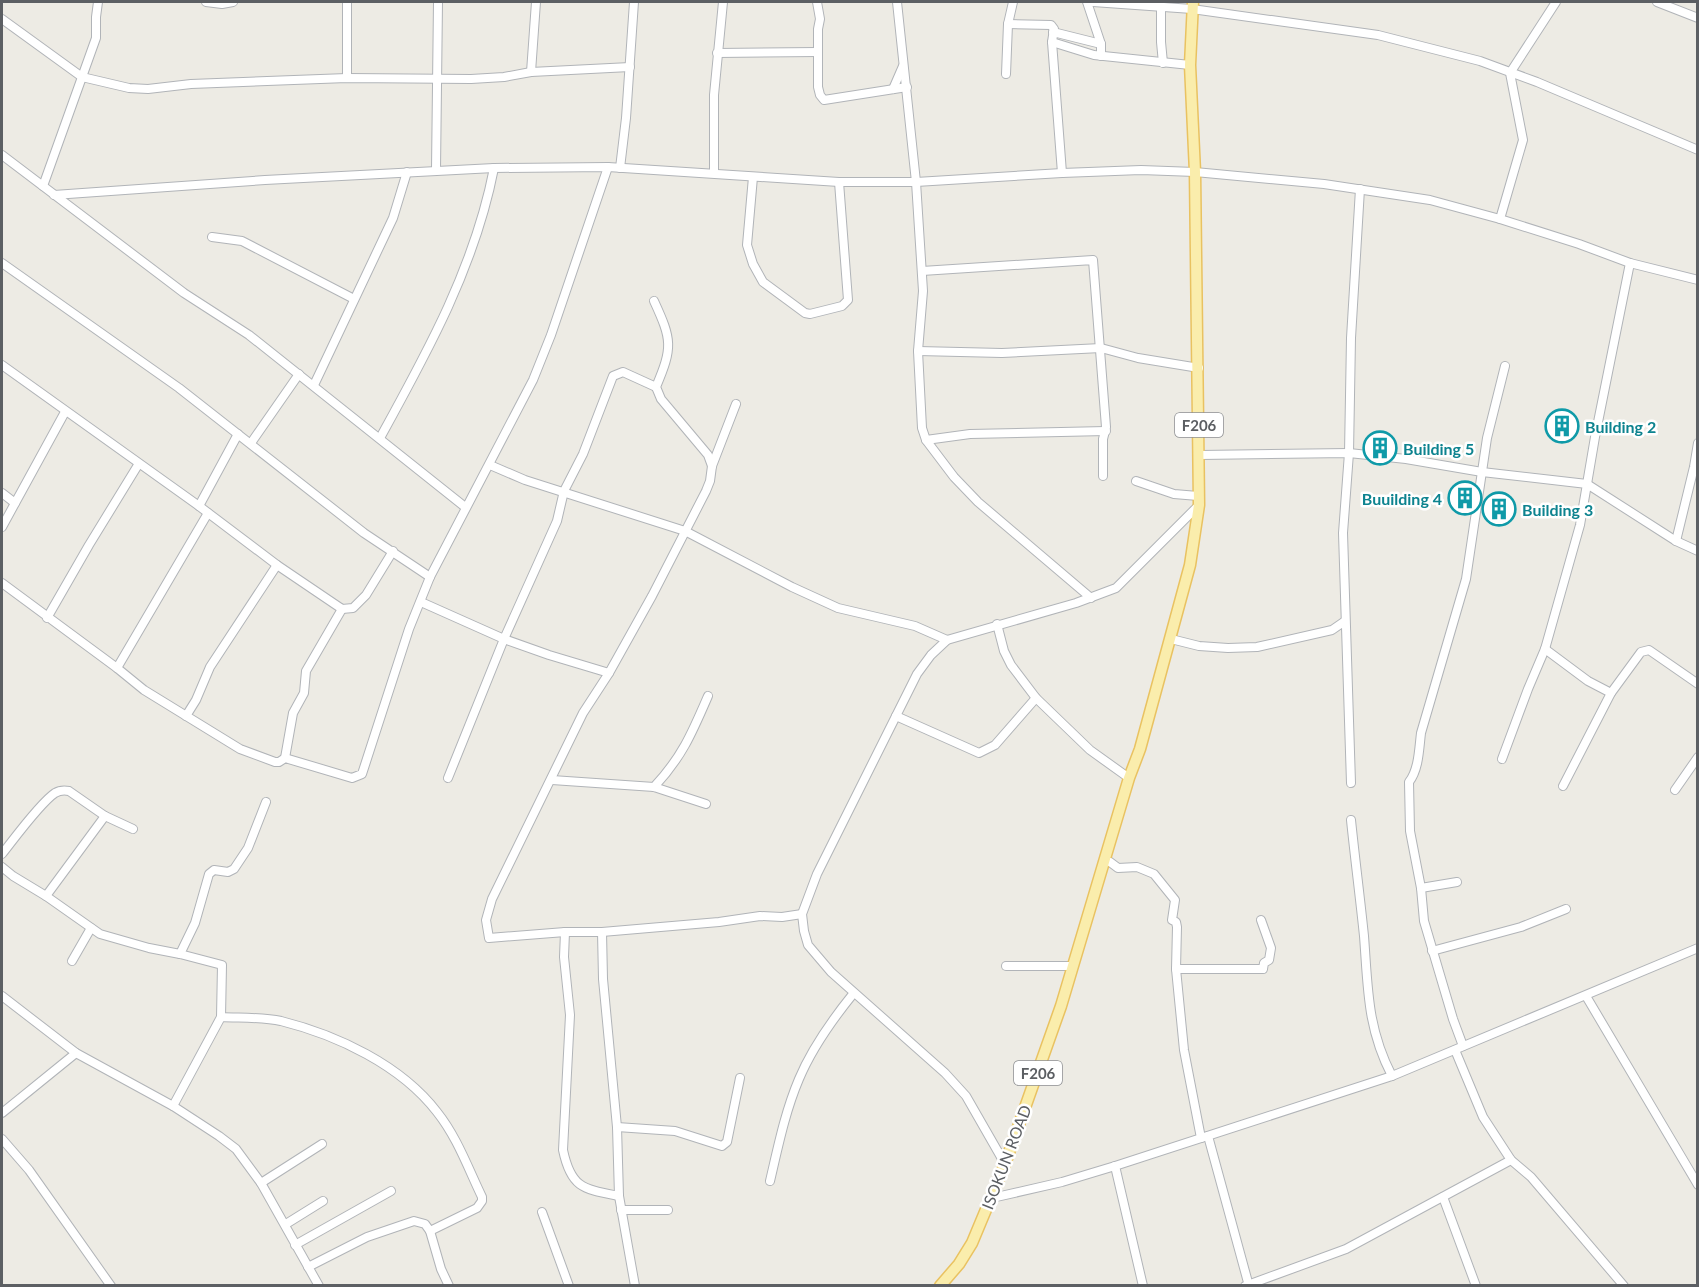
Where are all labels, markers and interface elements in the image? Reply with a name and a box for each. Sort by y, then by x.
building icon: Building 2 [1544,408,1580,444]
road number: F206 [1175,413,1223,437]
place label: Building 2 [1585,417,1656,436]
building icon: Building 5 [1362,430,1398,466]
place label: Building 5 [1403,439,1474,458]
building icon: Buuilding 4 [1447,480,1483,516]
place label: Buuilding 4 [1362,489,1442,508]
building icon: Building 3 [1481,491,1517,527]
place label: Building 3 [1522,500,1593,519]
road number: F206 [1014,1061,1062,1085]
street label: ISOKUN ROAD [977,1102,1035,1212]

